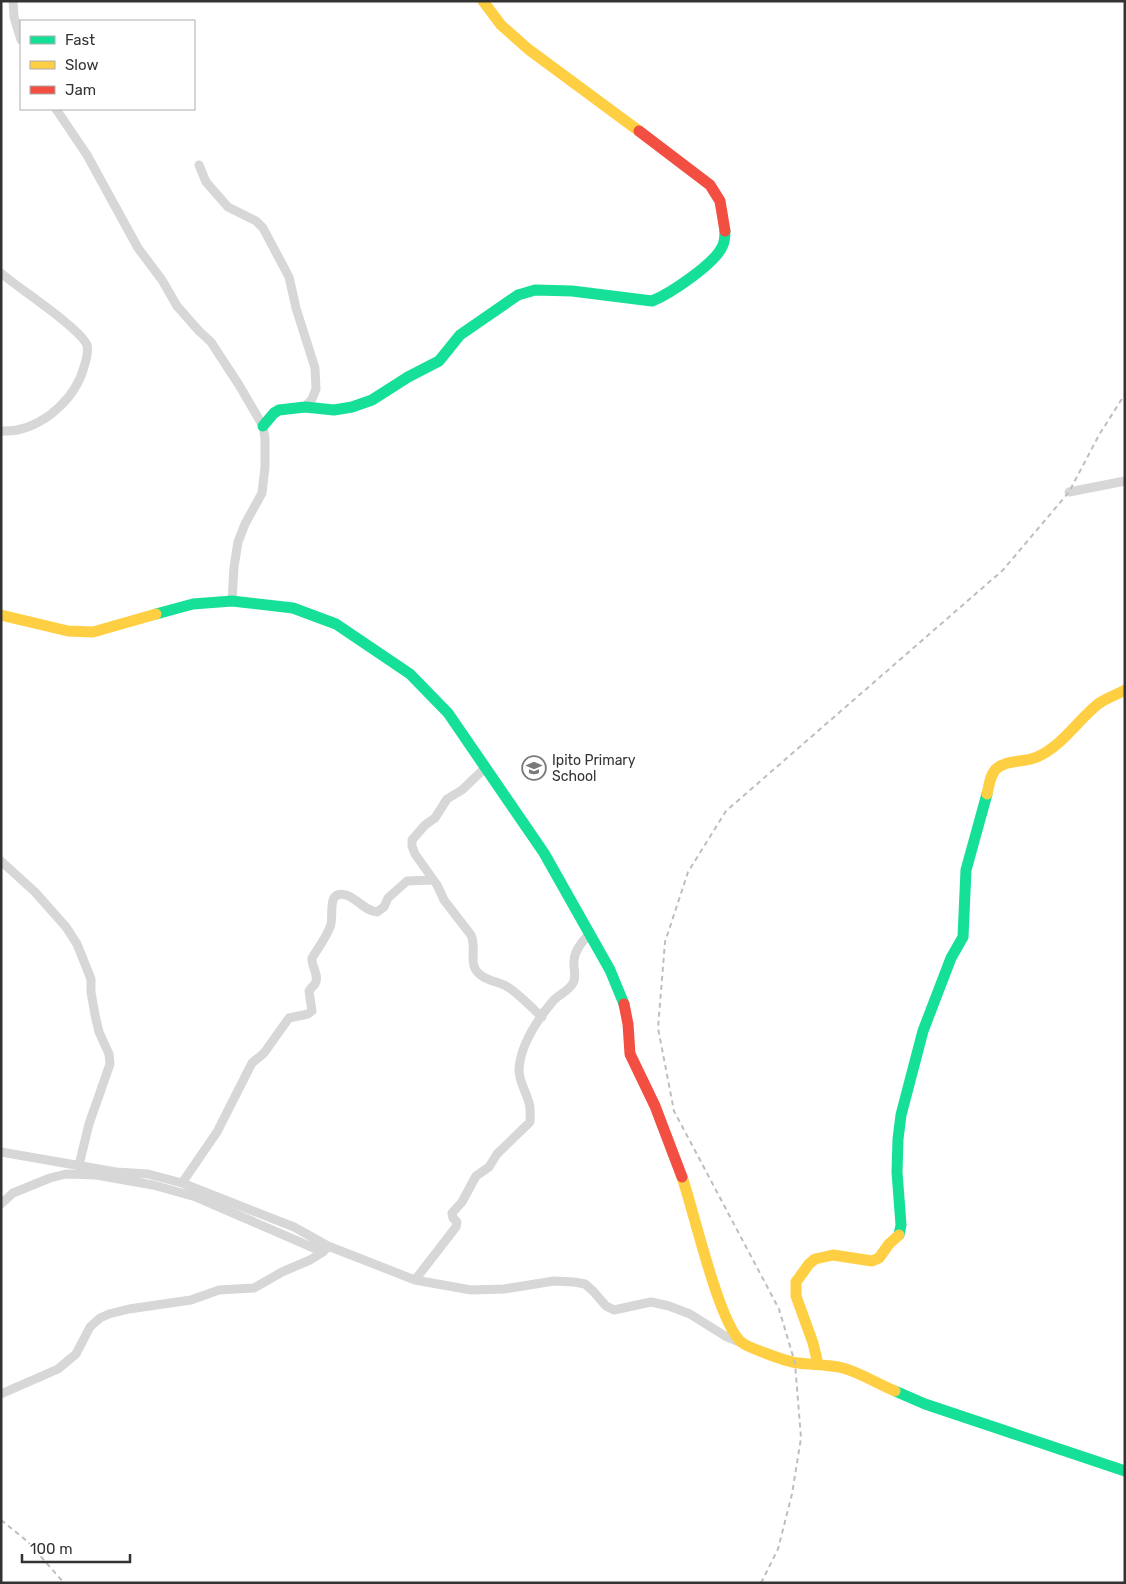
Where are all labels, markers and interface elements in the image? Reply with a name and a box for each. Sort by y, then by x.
legend [20,20,195,110]
text: Fast [65,31,95,49]
text: Slow [65,56,98,74]
text: Jam [65,81,96,99]
place label: Ipito Primary School [552,752,636,785]
school or university icon: Ipito Primary School [521,755,547,781]
scale bar [22,1532,130,1564]
text: 100 m [30,1540,72,1558]

